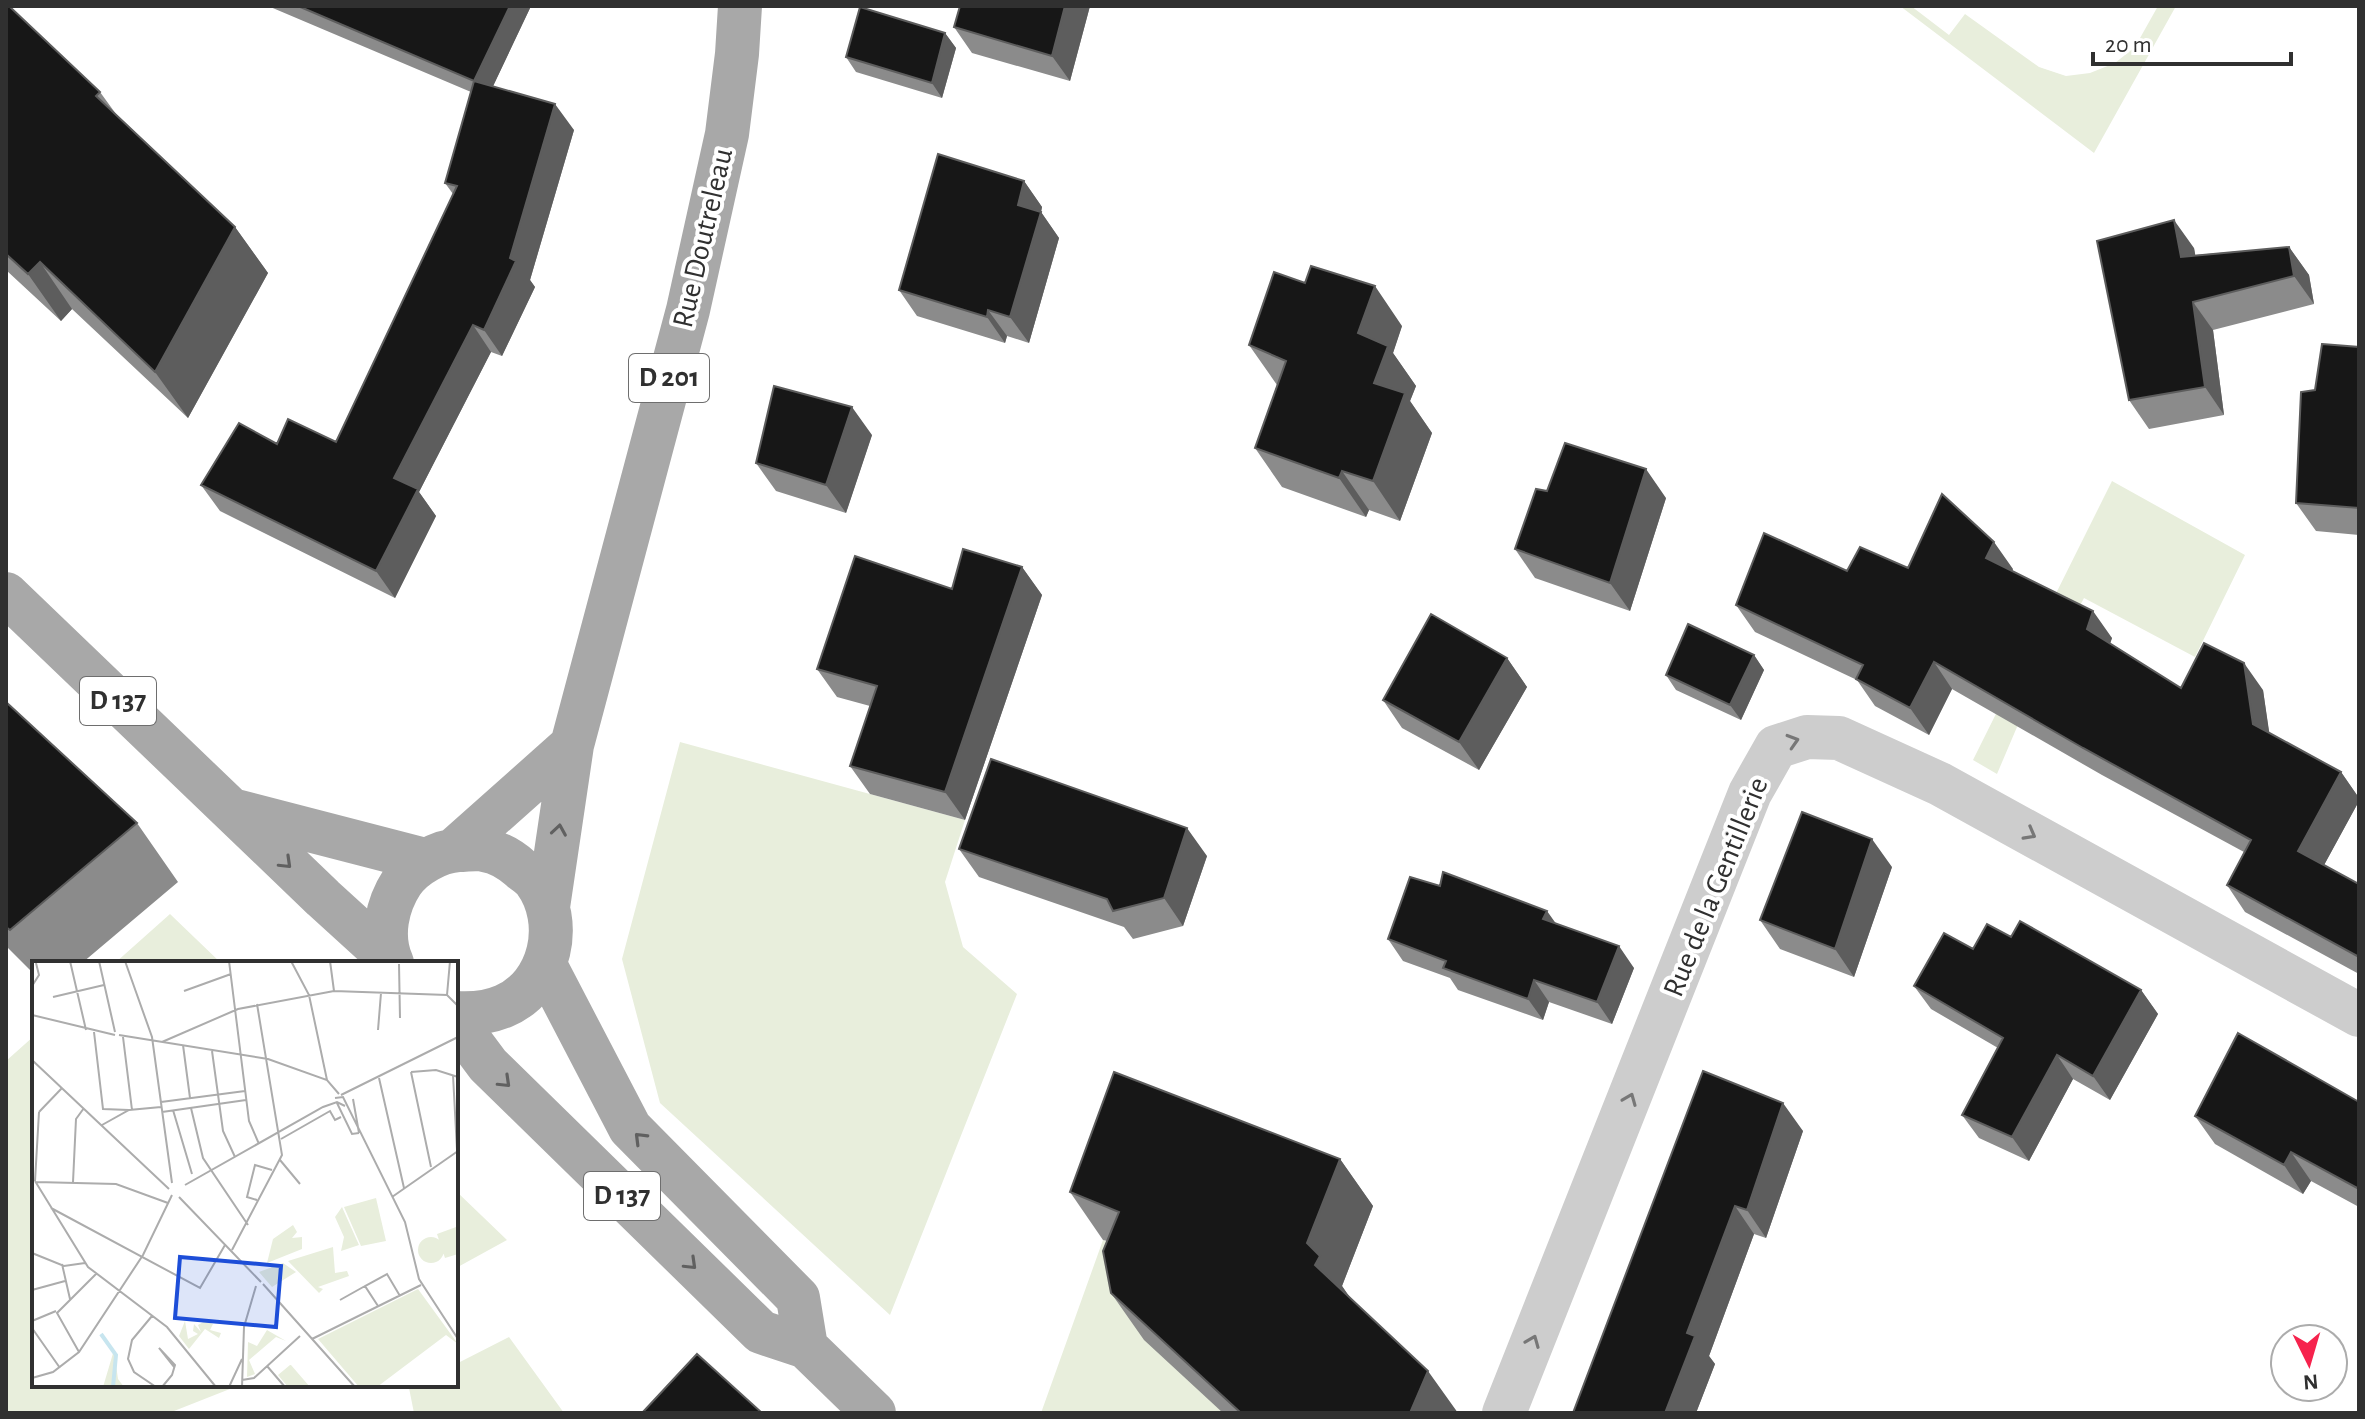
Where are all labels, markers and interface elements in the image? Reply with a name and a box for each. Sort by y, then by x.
scale bar [2093,16,2291,66]
text: 20 m [2105,33,2152,57]
street label: Rue Doutreleau [668,145,738,331]
road number: D 201 [629,354,709,402]
road number: D 137 [80,677,156,725]
one-way arrow [1786,735,1800,751]
street label: Rue de la Gentillerie [1658,773,1774,1001]
one-way arrow [550,823,567,837]
one-way arrow [2022,824,2036,839]
one-way arrow [277,854,292,868]
inset map [32,961,458,1387]
one-way arrow [496,1073,510,1087]
one-way arrow [1620,1093,1637,1107]
one-way arrow [635,1133,650,1147]
road number: D 137 [584,1172,660,1220]
one-way arrow [682,1254,696,1269]
north arrow [2269,1323,2349,1403]
one-way arrow [1523,1335,1540,1349]
text: N [2302,1370,2319,1394]

